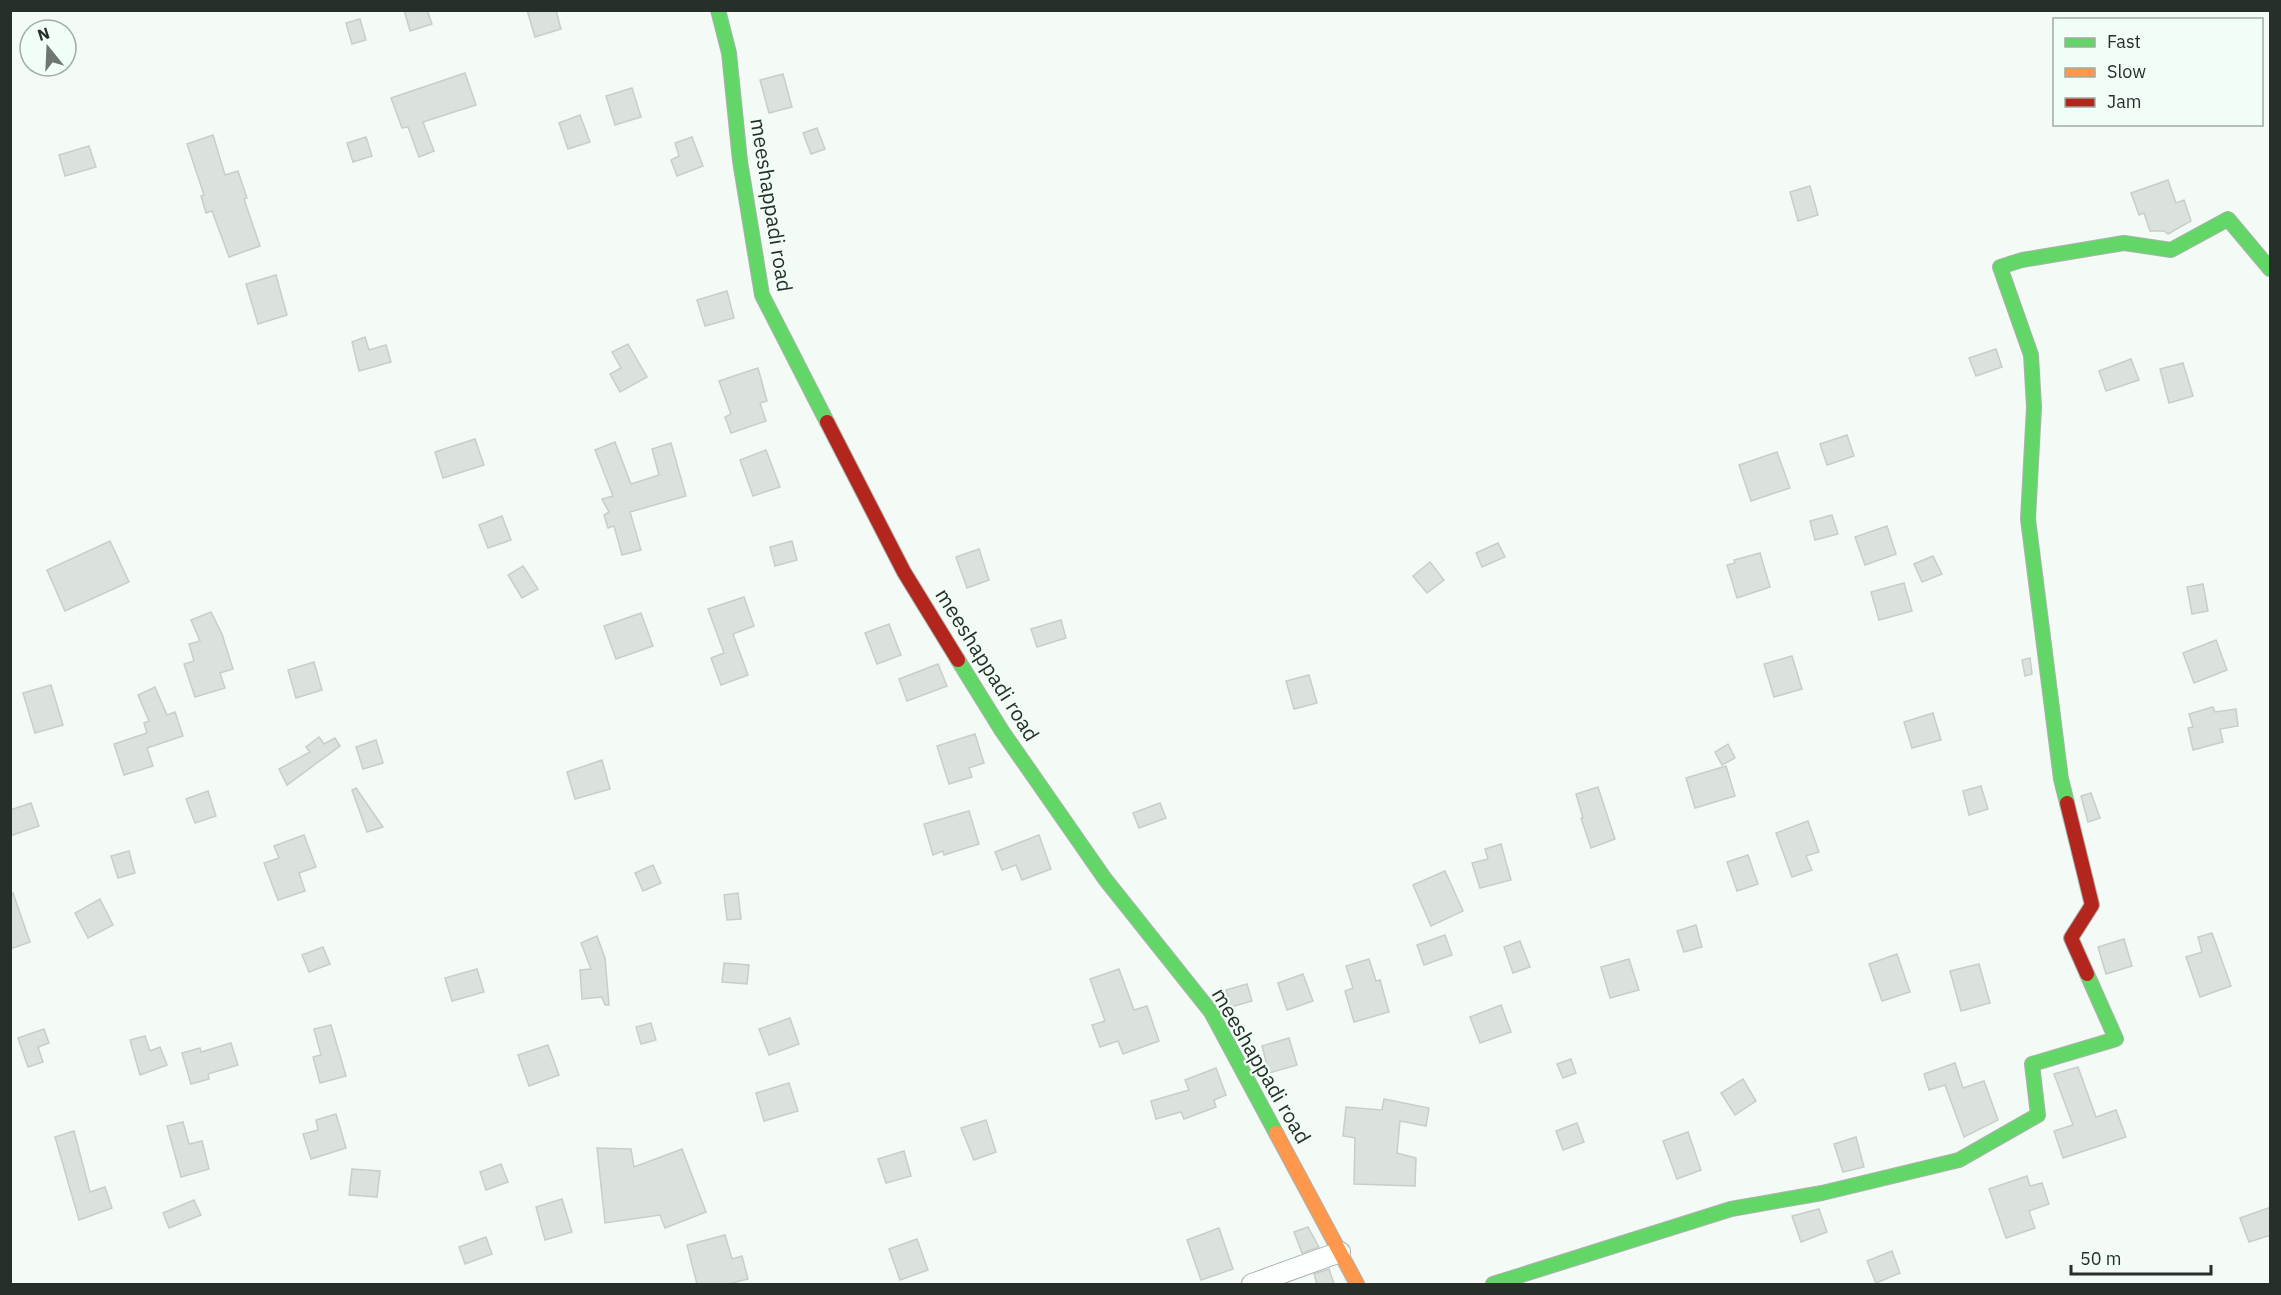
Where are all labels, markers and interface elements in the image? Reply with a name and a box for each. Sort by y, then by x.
north arrow [18,18,78,78]
legend [2053,18,2263,126]
text: N [35,22,52,45]
text: Fast [2107,30,2141,53]
text: Slow [2107,60,2146,83]
text: Jam [2107,90,2142,113]
street label: meeshappadi road [744,116,800,294]
street label: meeshappadi road [929,583,1046,746]
street label: meeshappadi road [1206,983,1318,1148]
scale bar [2071,1238,2210,1276]
text: 50 m [2080,1247,2122,1270]

